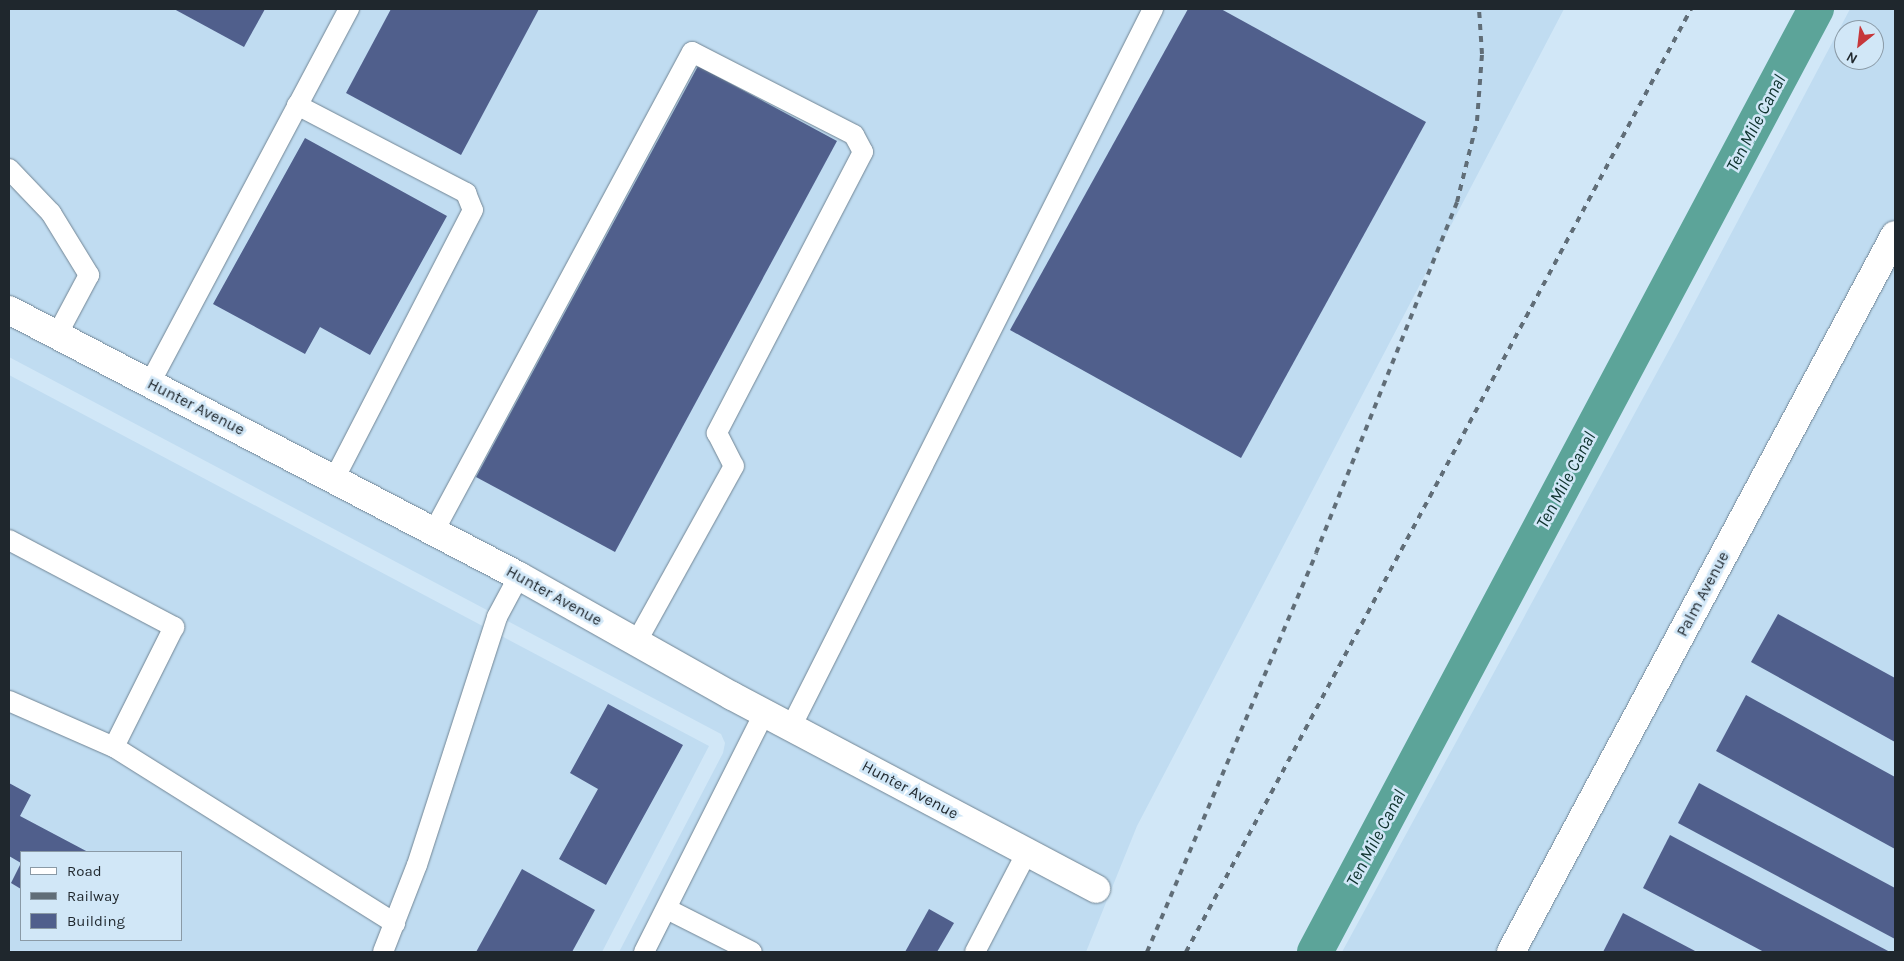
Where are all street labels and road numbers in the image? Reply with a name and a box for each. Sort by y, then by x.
street label: Hunter Avenue [144,374,248,440]
street label: Palm Avenue [1673,548,1733,640]
street label: Hunter Avenue [503,562,605,630]
street label: Hunter Avenue [858,757,962,823]

